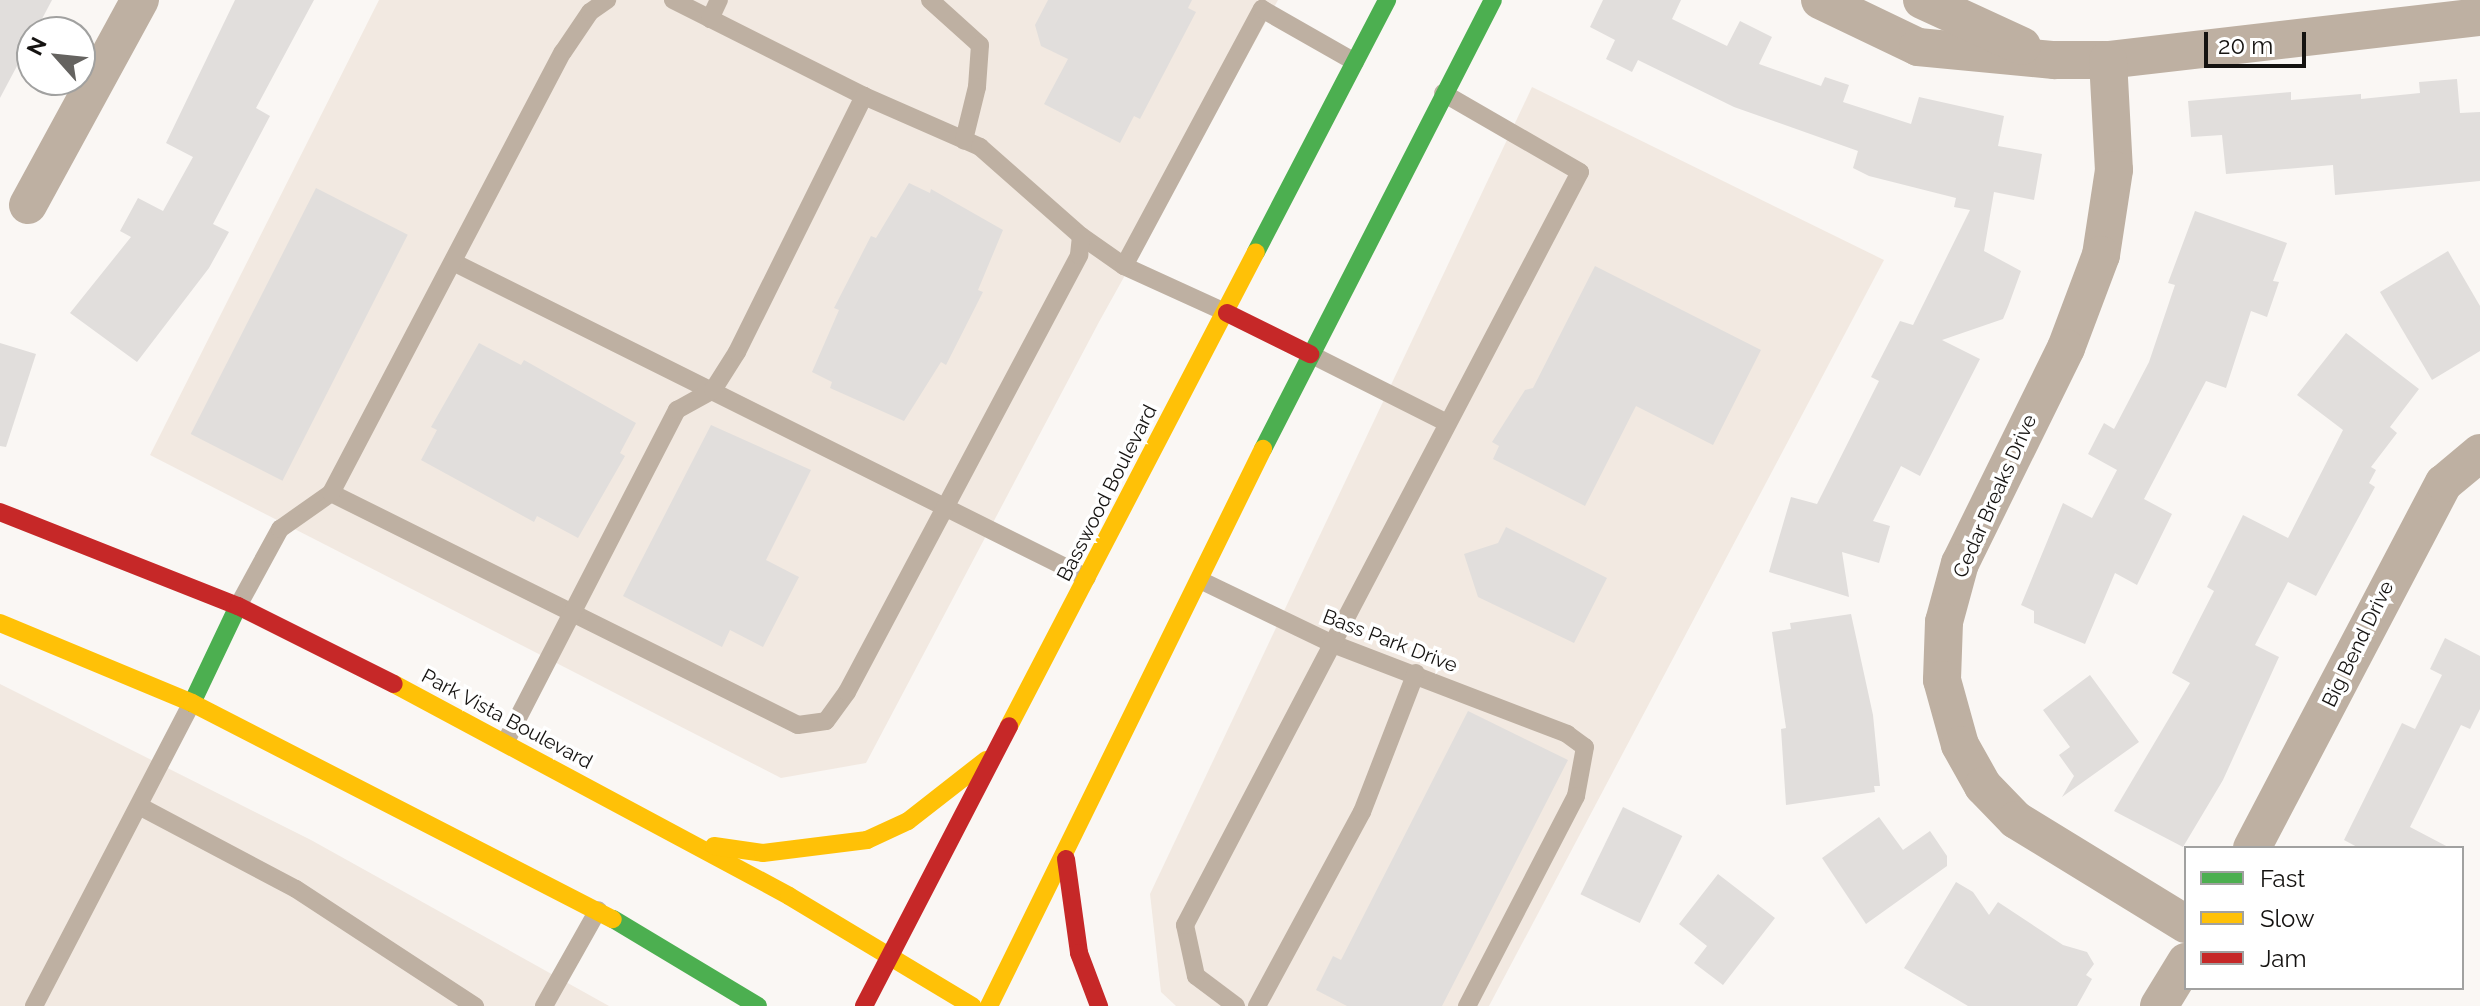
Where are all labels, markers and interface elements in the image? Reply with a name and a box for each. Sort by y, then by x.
north arrow [16,16,96,96]
scale bar [2208,16,2310,66]
text: 20 m [2218,31,2273,60]
text: N [21,33,52,59]
street label: Basswood Boulevard [1052,401,1162,585]
street label: Cedar Breaks Drive [1948,410,2042,582]
street label: Big Bend Drive [2317,577,2399,711]
street label: Bass Park Drive [1319,604,1461,678]
street label: Park Vista Boulevard [417,664,597,774]
legend [2184,846,2464,990]
text: Fast [2260,864,2305,893]
text: Slow [2260,904,2314,933]
text: Jam [2260,944,2306,973]

